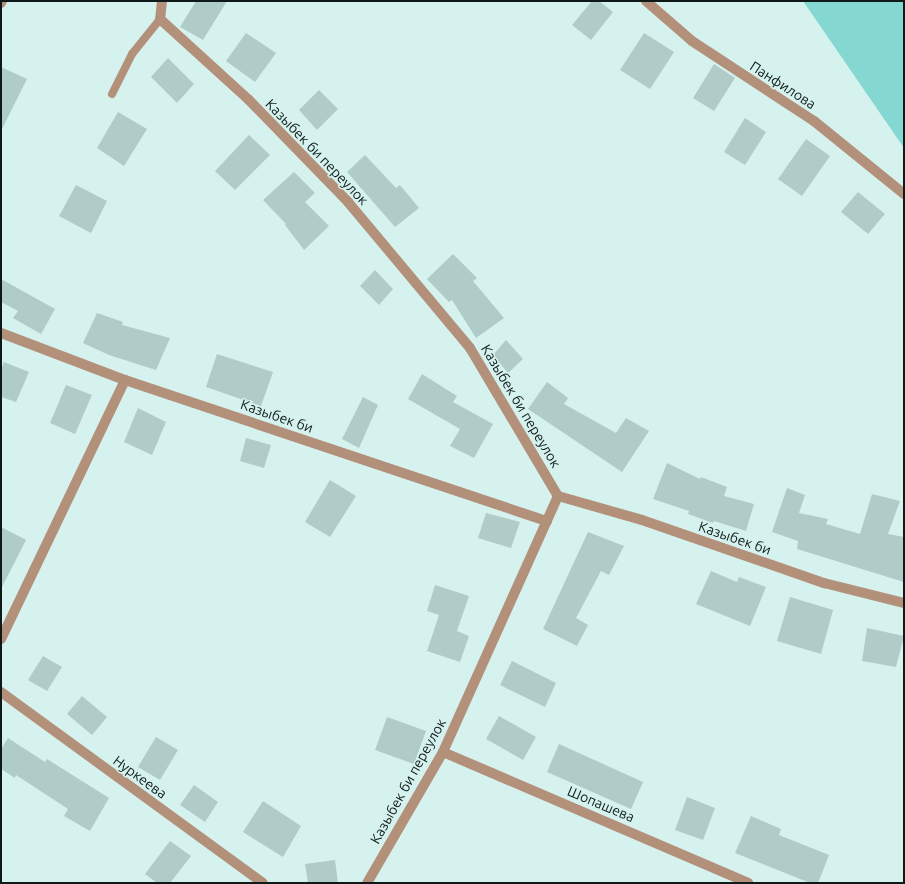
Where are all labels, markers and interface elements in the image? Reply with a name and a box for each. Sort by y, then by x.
street label: Панфилова [747,57,819,113]
street label: Казыбек би переулок [262,96,372,208]
street label: Казыбек би переулок [478,341,564,471]
street label: Казыбек би [239,396,315,436]
street label: Казыбек би [697,518,773,558]
street label: Казыбек би переулок [367,715,449,847]
street label: Нуркеева [110,752,170,802]
street label: Шопашева [565,782,637,826]

